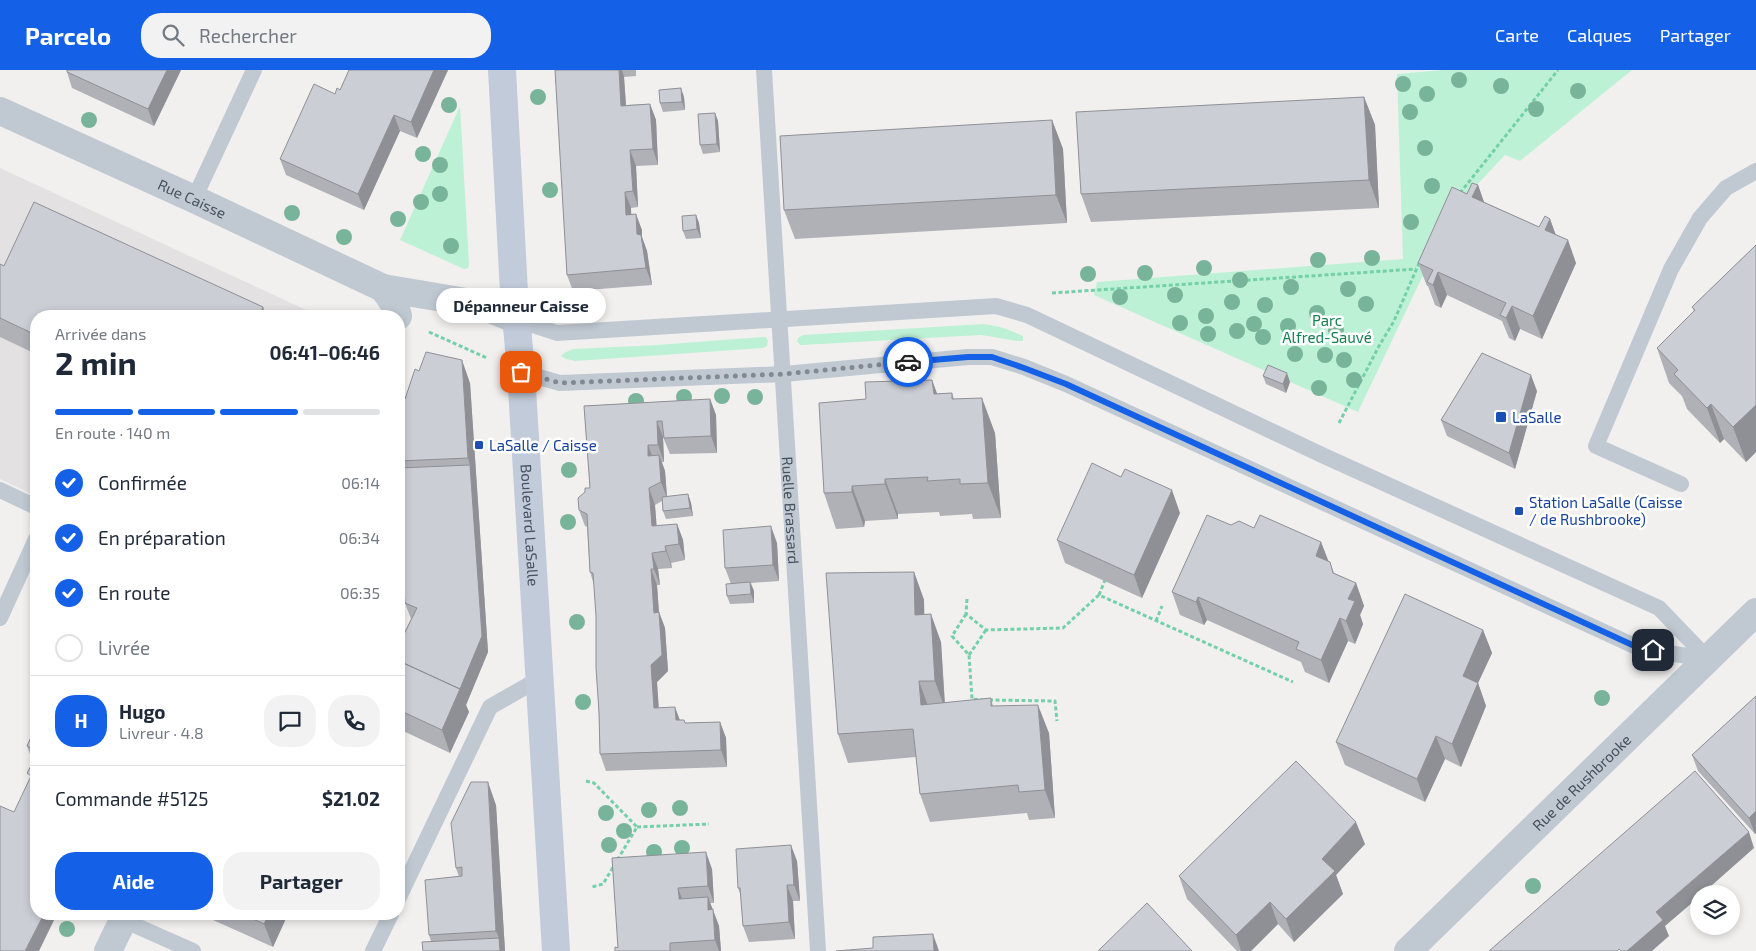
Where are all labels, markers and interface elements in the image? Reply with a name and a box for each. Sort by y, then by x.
search box [141,13,491,58]
text: Parcelo [25,21,111,50]
icon: search [159,21,187,49]
text: Rechercher [199,24,297,47]
text: Carte [1495,24,1539,46]
text: Calques [1567,24,1632,46]
text: Partager [1660,24,1731,46]
street label: Rue Caisse [155,175,229,222]
callout: Dépanneur Caisse [436,287,606,322]
text: Dépanneur Caisse [453,296,589,315]
park label: Parc Alfred-Sauvé [1282,311,1372,346]
text: Arrivée dans [55,324,146,343]
courier [883,337,933,387]
text: 06:41–06:46 [270,341,380,364]
text: 2 min [55,343,137,381]
icon: car [894,348,922,376]
pin [500,351,542,393]
icon: bag [507,358,535,386]
place label: LaSalle [1512,408,1562,426]
marker: LaSalle [1494,410,1508,424]
text: En route · 140 m [55,423,170,442]
place label: LaSalle / Caisse [489,436,597,454]
marker: LaSalle / Caisse [473,439,485,451]
street label: Ruelle Brassard [779,456,803,565]
street label: Boulevard LaSalle [518,463,543,587]
icon: check [55,469,83,497]
text: Confirmée [98,471,187,494]
text: 06:14 [341,473,380,492]
place label: Station LaSalle (Caisse / de Rushbrooke) [1529,493,1683,528]
marker: Station LaSalle (Caisse / de Rushbrooke) [1513,505,1525,517]
icon: check [55,524,83,552]
text: En préparation [98,526,226,549]
text: 06:34 [339,528,380,547]
icon: check [55,579,83,607]
text: En route [98,581,170,604]
text: 06:35 [340,583,380,602]
pin [1632,629,1674,671]
text: Livrée [98,636,150,659]
icon: home [1639,636,1667,664]
button: chat [264,695,316,747]
button: phone [328,695,380,747]
text: Hugo [119,700,166,723]
text: H [74,709,88,732]
text: Livreur · 4.8 [119,723,204,742]
street label: Rue de Rushbrooke [1528,730,1634,834]
text: Commande #5125 [55,787,208,810]
text: $21.02 [322,787,380,810]
button: Aide [55,852,213,910]
button: Partager [223,852,380,910]
map controls [1690,885,1740,935]
button: layers [1690,885,1740,935]

